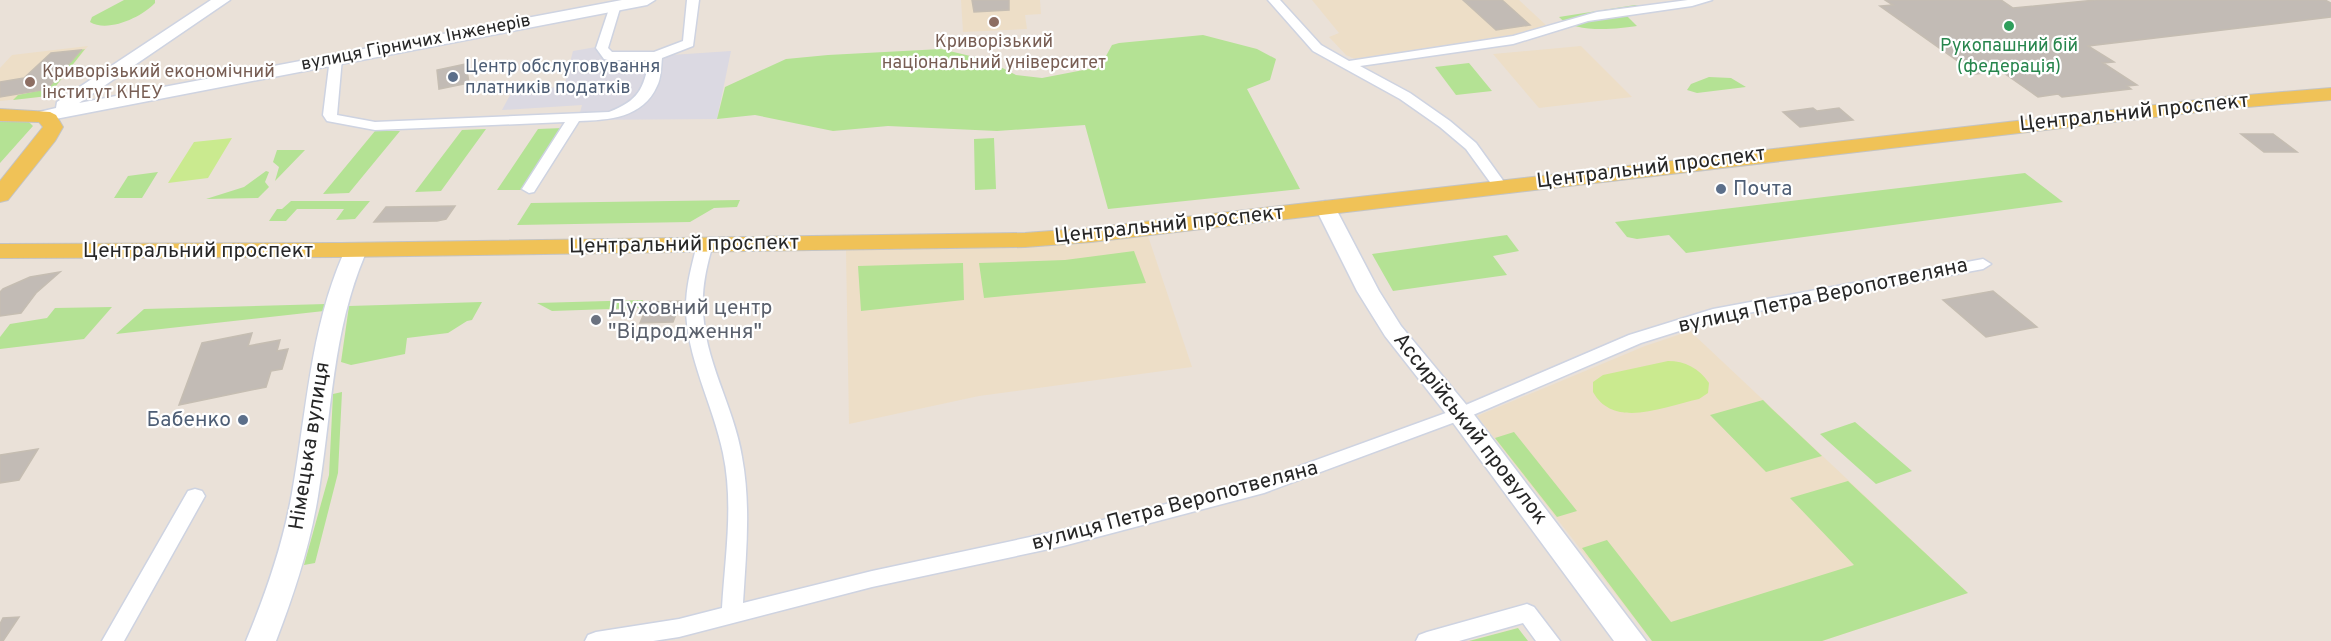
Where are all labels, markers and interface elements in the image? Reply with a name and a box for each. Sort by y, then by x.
street label: вулиця Гірничих Інженерів [299,9,533,77]
marker: Криворізький національний університет [987,15,1001,29]
marker: Рукопашний бій (федерація) [2002,19,2016,33]
place label: Криворізький національний університет [882,31,1106,75]
place label: Рукопашний бій (федерація) [1940,35,2078,79]
place label: Центр обслуговування платників податків [465,56,660,100]
place label: Криворізький економічний інститут КНЕУ [42,61,275,105]
marker: Центр обслуговування платників податків [446,70,460,84]
marker: Криворізький економічний інститут КНЕУ [23,75,37,89]
street label: Центральний проспект [2018,88,2250,138]
street label: Центральний проспект [1535,141,1767,195]
place label: Почта [1733,176,1792,203]
marker: Почта [1714,182,1728,196]
street label: Центральний проспект [1053,200,1285,250]
street label: Центральний проспект [569,229,799,261]
street label: Центральний проспект [83,238,313,265]
street label: вулиця Петра Веропотвеляна [1676,252,1970,340]
place label: Духовний центр "Відродження" [608,295,772,346]
marker: Духовний центр "Відродження" [589,313,603,327]
street label: Ассирійський провулок [1387,328,1553,530]
street label: Німецька вулиця [283,360,337,532]
place label: Бабенко [146,407,231,434]
marker: Бабенко [236,413,250,427]
street label: вулиця Петра Веропотвеляна [1029,455,1321,557]

